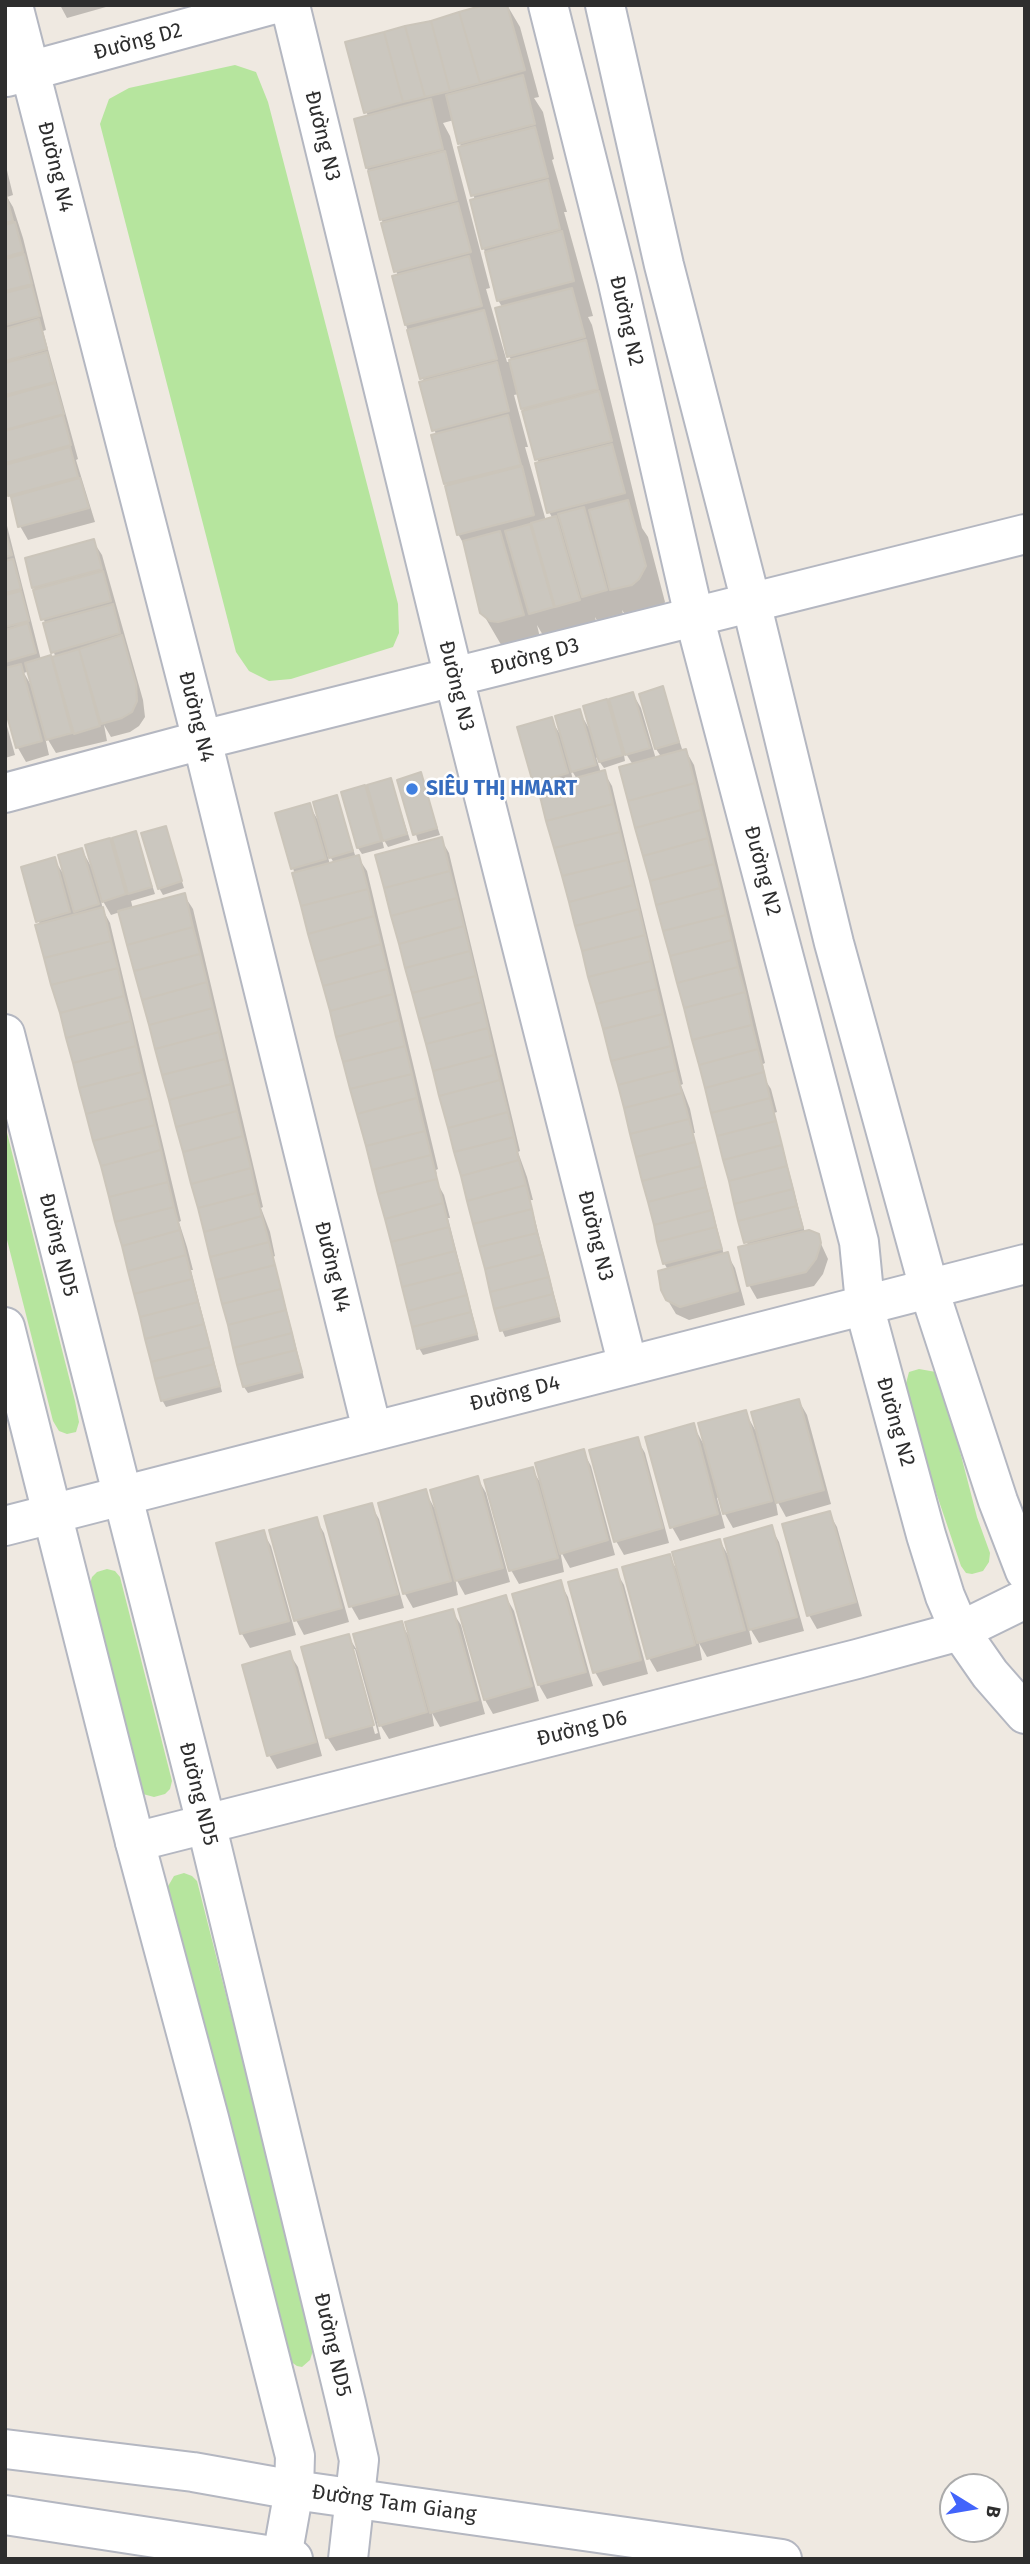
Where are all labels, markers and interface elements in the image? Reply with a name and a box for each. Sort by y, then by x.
street label: Đường D2 [91,18,185,66]
street label: Đường N3 [299,88,345,184]
street label: Đường N4 [32,119,78,215]
street label: Đường N2 [603,273,649,369]
street label: Đường D3 [488,633,582,681]
street label: Đường N3 [433,638,479,734]
street label: Đường N4 [173,669,219,765]
place label: SIÊU THỊ HMART [426,776,577,802]
marker: SIÊU THỊ HMART [404,781,420,797]
street label: Đường N2 [738,823,786,919]
street label: Đường N3 [572,1188,618,1284]
street label: Đường ND5 [33,1191,83,1299]
street label: Đường N4 [309,1219,355,1315]
street label: Đường D4 [467,1371,563,1417]
street label: Đường N2 [870,1374,920,1470]
street label: Đường D6 [534,1706,630,1752]
street label: Đường ND5 [173,1740,223,1848]
street label: Đường ND5 [308,2291,356,2399]
north arrow [939,2473,1009,2543]
street label: Đường Tam Giang [310,2480,478,2528]
text: B [981,2504,1006,2520]

